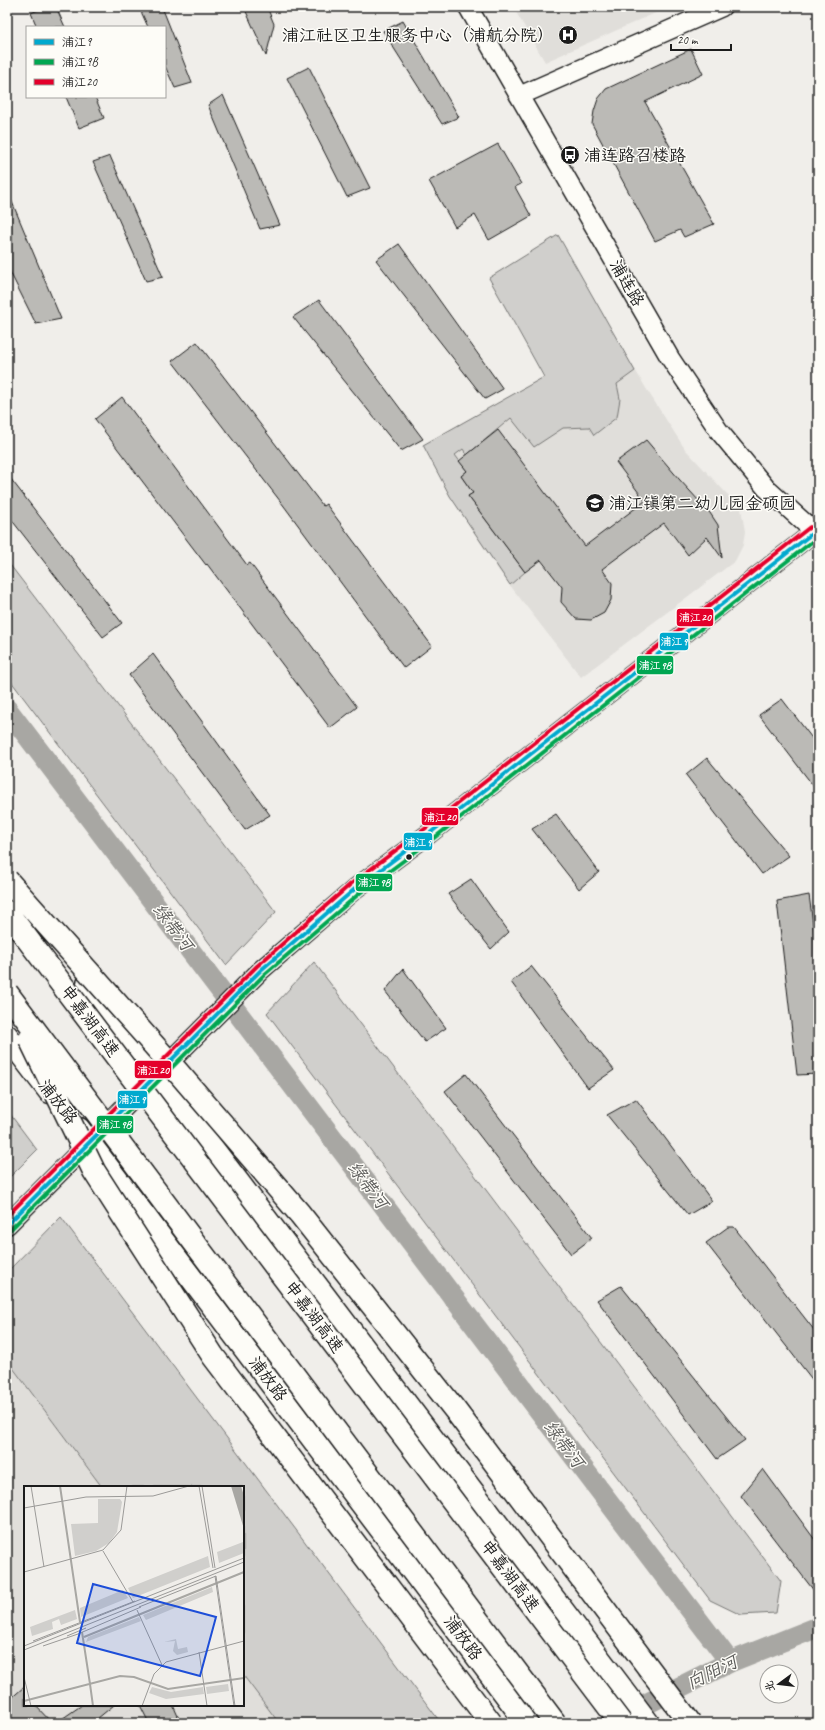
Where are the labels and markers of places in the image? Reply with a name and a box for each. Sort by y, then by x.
hospital icon: 浦江社区卫生服务中心（浦航分院） [557,24,579,46]
place label: 浦江社区卫生服务中心（浦航分院） [282,25,554,46]
bus stop icon: 浦连路召楼路 [559,144,581,166]
place label: 浦连路召楼路 [584,145,686,166]
school or university icon: 浦江镇第二幼儿园金硕园 [584,492,606,514]
place label: 浦江镇第二幼儿园金硕园 [609,493,796,514]
unlabelled marker [404,852,414,862]

